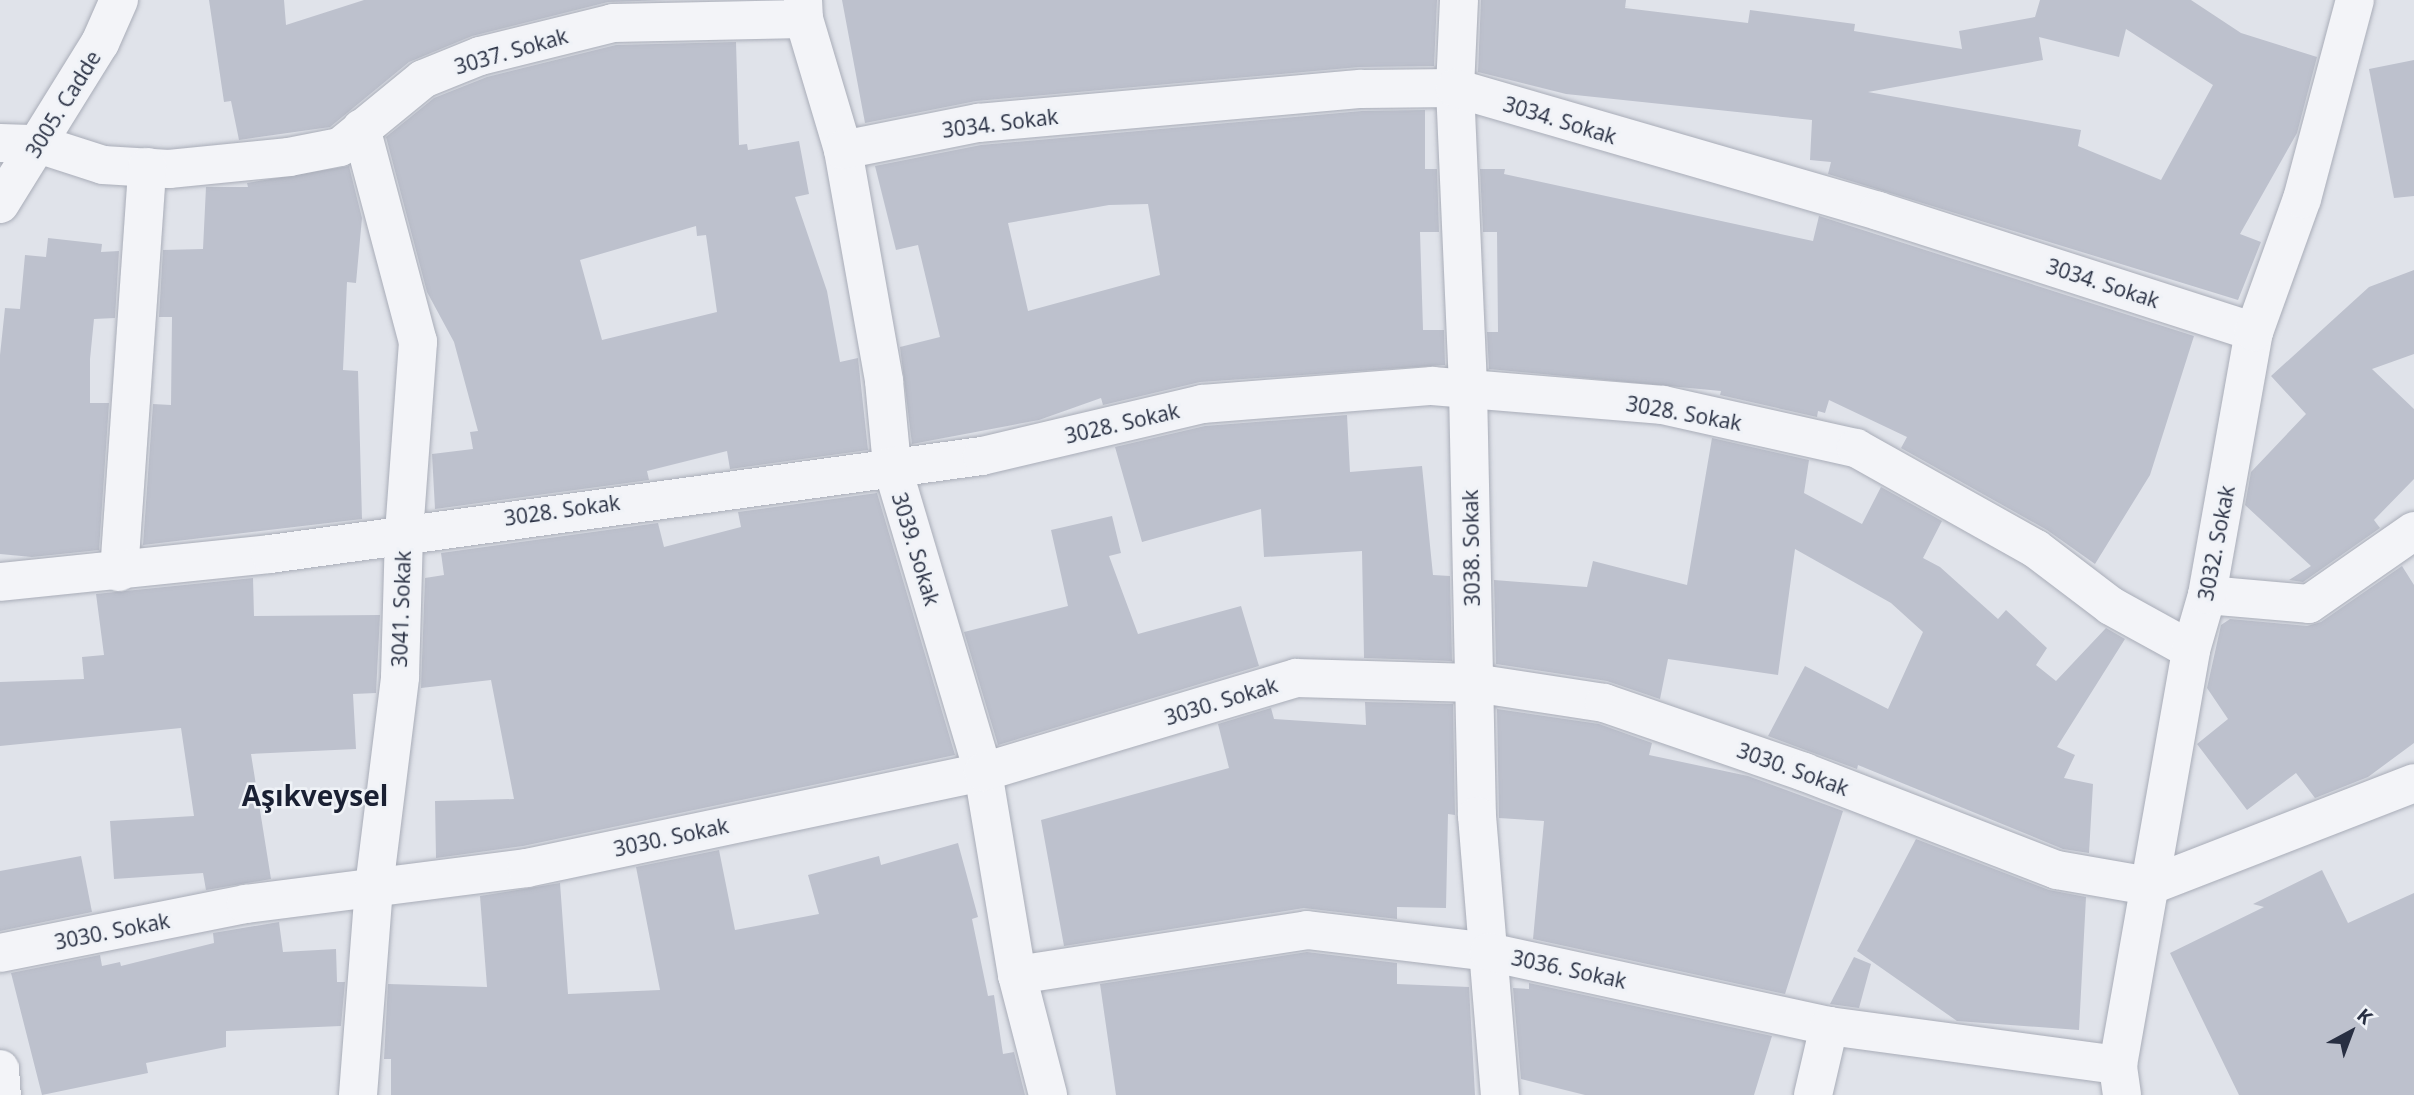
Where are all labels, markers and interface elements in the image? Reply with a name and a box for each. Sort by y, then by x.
street label: 3037. Sokak [451,23,571,79]
street label: 3005. Cadde [20,46,106,162]
street label: 3034. Sokak [1500,91,1620,149]
street label: 3034. Sokak [940,103,1060,143]
street label: 3034. Sokak [2044,253,2162,313]
street label: 3028. Sokak [1624,390,1744,436]
street label: 3028. Sokak [1062,398,1182,448]
street label: 3032. Sokak [2192,483,2240,603]
street label: 3028. Sokak [502,489,622,531]
street label: 3039. Sokak [887,489,945,609]
street label: 3038. Sokak [1457,489,1485,607]
street label: 3041. Sokak [386,550,416,668]
street label: 3030. Sokak [1161,672,1281,730]
street label: 3030. Sokak [1734,737,1852,801]
district label: Aşıkveysel [242,778,388,812]
street label: 3030. Sokak [611,813,731,861]
street label: 3030. Sokak [52,907,172,955]
street label: 3036. Sokak [1509,945,1629,993]
north arrow [2316,997,2386,1067]
text: K [2351,1002,2378,1030]

